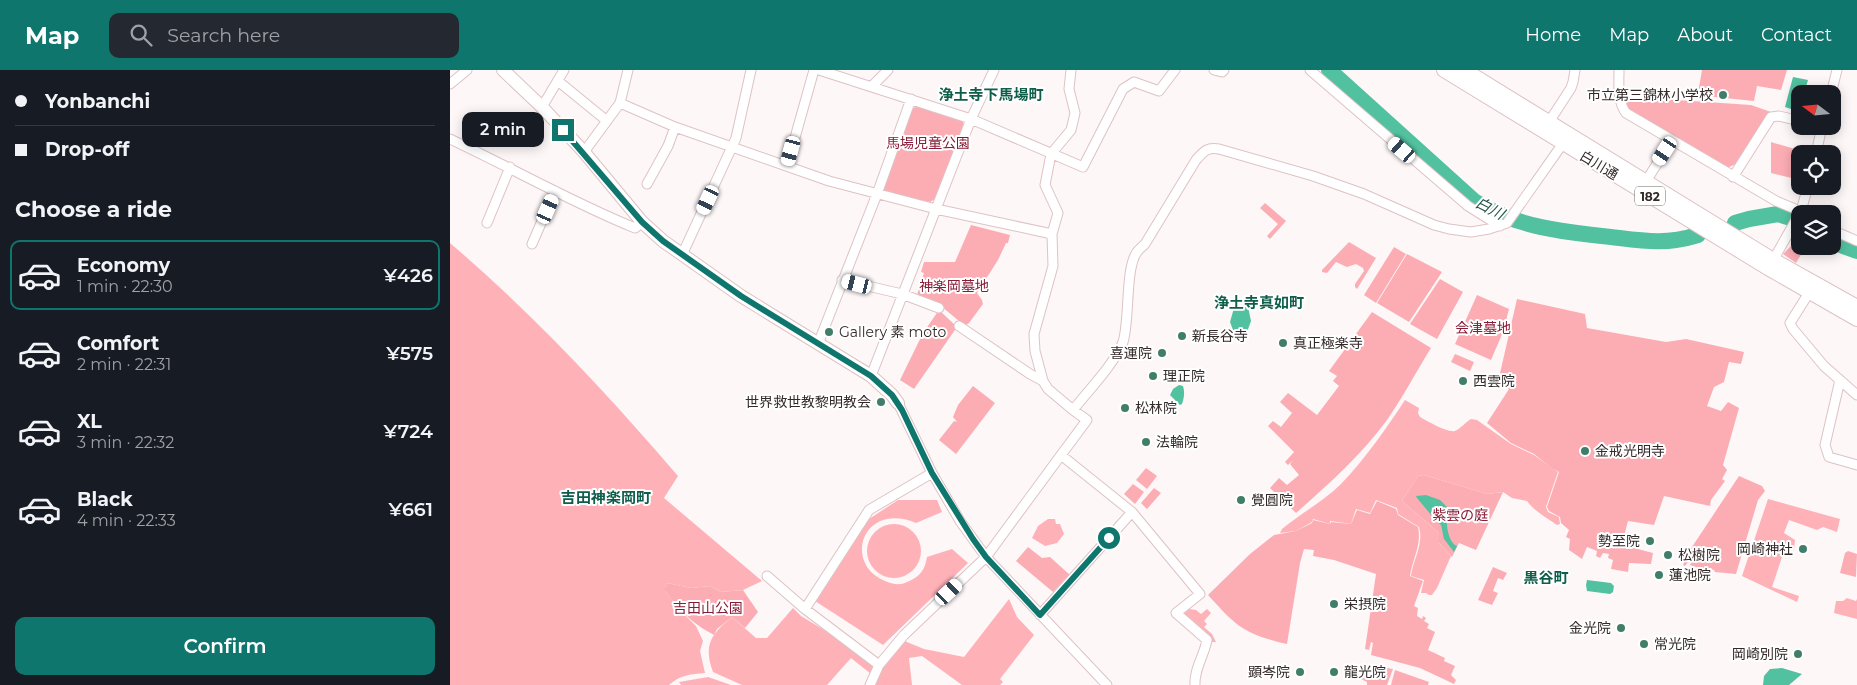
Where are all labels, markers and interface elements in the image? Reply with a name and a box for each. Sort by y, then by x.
search box [109,13,459,58]
text: Map [25,21,79,50]
icon: search [127,21,155,49]
text: Search here [167,24,280,47]
text: Home [1525,24,1581,46]
text: Map [1609,24,1649,46]
text: About [1677,24,1733,46]
text: Contact [1761,24,1832,46]
district label: 浄土寺下馬場町 [938,85,1044,104]
north arrow [1791,85,1841,135]
map controls [1791,85,1841,255]
place label: 市立第三錦林小学校 [1587,86,1713,104]
marker: 市立第三錦林小学校 [1717,89,1729,101]
text: Yonbanchi [45,90,150,113]
callout: 2 min [463,112,546,148]
route end [552,119,574,141]
text: 2 min [480,120,526,139]
park label: 馬場児童公園 [886,134,970,152]
car [1385,134,1418,166]
car [1650,134,1679,168]
car [779,135,802,167]
text: Drop-off [45,138,129,161]
button: locate [1791,145,1841,195]
street label: 白川通 [1576,146,1622,184]
car [694,183,721,217]
road number: 182 [1635,186,1665,206]
car [535,192,560,226]
water label: 白川 [1472,193,1509,224]
text: Choose a ride [15,196,172,223]
button: layers [1791,205,1841,255]
icon: car [17,253,62,298]
text: Economy [77,254,170,277]
text: ¥426 [384,264,433,287]
car [840,273,873,295]
text: 1 min · 22:30 [77,277,173,296]
park label: 神楽岡墓地 [919,277,989,295]
district label: 浄土寺真如町 [1214,293,1304,312]
park label: 会津墓地 [1455,319,1511,337]
place label: Gallery 素 moto [839,323,947,341]
marker: Gallery 素 moto [823,326,835,338]
place label: 新長谷寺 [1192,327,1248,345]
marker: 新長谷寺 [1176,330,1188,342]
icon: car [17,331,62,376]
text: Comfort [77,332,159,355]
place label: 真正極楽寺 [1293,334,1363,352]
marker: 真正極楽寺 [1277,337,1289,349]
text: ¥575 [386,342,433,365]
place label: 喜運院 [1110,344,1152,362]
marker: 喜運院 [1156,347,1168,359]
text: 2 min · 22:31 [77,355,171,374]
place label: 理正院 [1163,367,1205,385]
marker: 理正院 [1147,370,1159,382]
place label: 西雲院 [1473,372,1515,390]
marker: 西雲院 [1457,375,1469,387]
place label: 世界救世教黎明教会 [745,393,871,411]
marker: 世界救世教黎明教会 [875,396,887,408]
place label: 松林院 [1135,399,1177,417]
marker: 松林院 [1119,402,1131,414]
icon: car [17,409,62,454]
text: XL [77,410,102,433]
text: ¥724 [384,420,433,443]
text: 3 min · 22:32 [77,433,174,452]
place label: 法輪院 [1156,433,1198,451]
marker: 法輪院 [1140,436,1152,448]
place label: 金戒光明寺 [1595,442,1665,460]
marker: 金戒光明寺 [1579,445,1591,457]
icon: car [17,487,62,532]
text: Black [77,488,133,511]
district label: 吉田神楽岡町 [561,488,651,507]
place label: 覺圓院 [1251,491,1293,509]
marker: 覺圓院 [1235,494,1247,506]
text: ¥661 [388,498,433,521]
park label: 紫雲の庭 [1432,506,1488,524]
text: 4 min · 22:33 [77,511,176,530]
route start [1098,527,1120,549]
place label: 勢至院 [1598,532,1640,550]
marker: 勢至院 [1644,535,1656,547]
place label: 岡崎神社 [1737,540,1793,558]
marker: 岡崎神社 [1797,543,1809,555]
place label: 松樹院 [1678,546,1720,564]
marker: 松樹院 [1662,549,1674,561]
place label: 蓮池院 [1669,566,1711,584]
district label: 黒谷町 [1523,568,1569,587]
marker: 蓮池院 [1653,569,1665,581]
car [932,576,965,608]
place label: 栄摂院 [1344,595,1386,613]
marker: 栄摂院 [1328,598,1340,610]
park label: 吉田山公園 [673,599,743,617]
button: Confirm [15,617,435,675]
place label: 金光院 [1569,619,1611,637]
marker: 金光院 [1615,622,1627,634]
place label: 常光院 [1654,635,1696,653]
marker: 常光院 [1638,638,1650,650]
place label: 岡崎別院 [1732,645,1788,663]
marker: 岡崎別院 [1792,648,1804,660]
place label: 顕岑院 [1248,663,1290,681]
place label: 龍光院 [1344,663,1386,681]
marker: 顕岑院 [1294,666,1306,678]
marker: 龍光院 [1328,666,1340,678]

